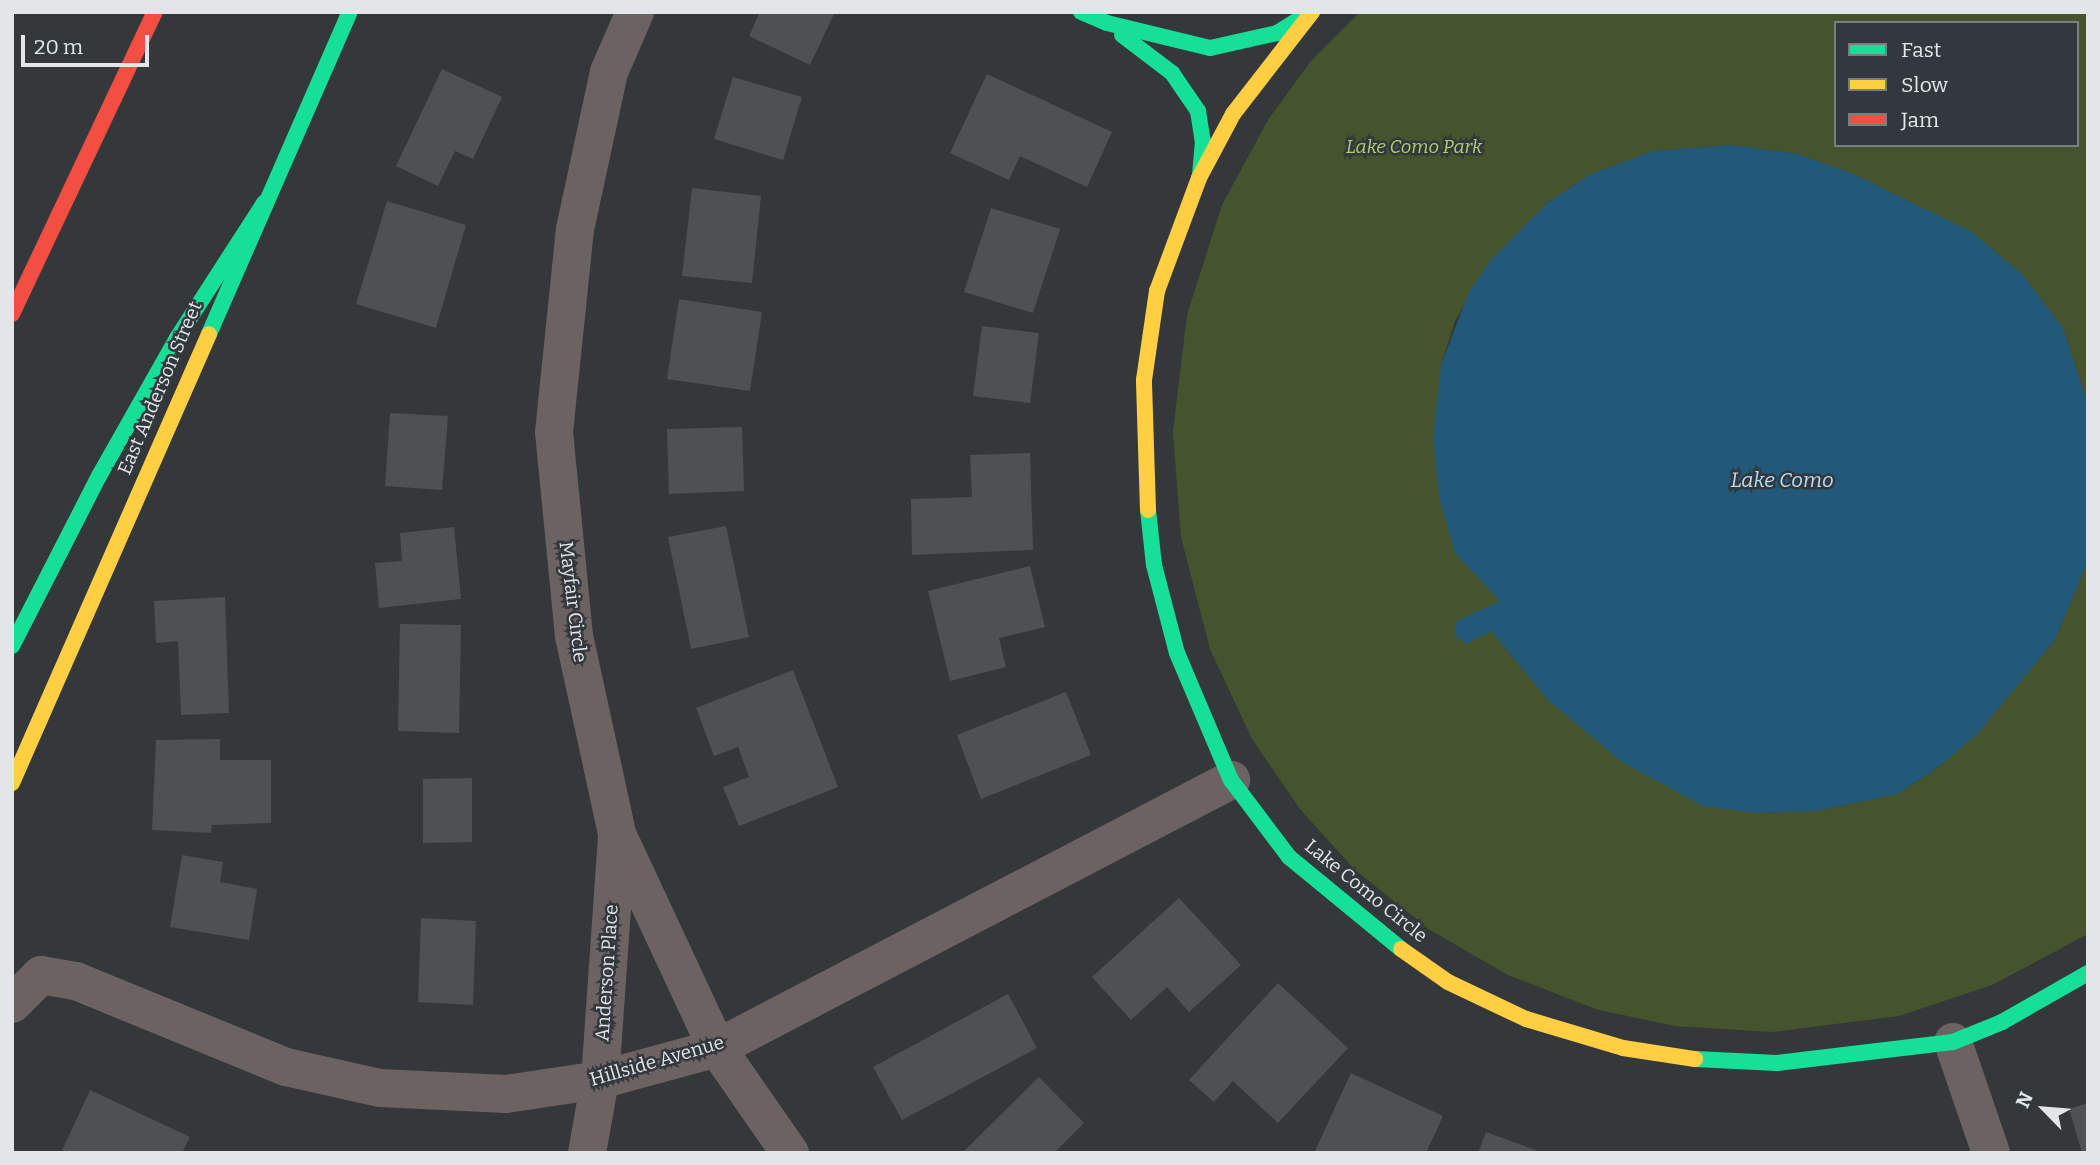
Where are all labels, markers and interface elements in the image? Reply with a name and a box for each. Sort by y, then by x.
scale bar [24,21,152,65]
legend [1834,21,2079,147]
text: 20 m [34,34,83,60]
text: Fast [1901,37,1941,63]
text: Slow [1901,72,1948,98]
text: Jam [1901,107,1939,133]
park label: Lake Como Park [1346,136,1482,158]
street label: East Anderson Street [113,298,207,478]
water label: Lake Como [1730,467,1834,493]
street label: Mayfair Circle [554,540,592,664]
street label: Lake Como Circle [1300,835,1432,947]
street label: Anderson Place [591,904,623,1042]
street label: Hillside Avenue [587,1031,727,1091]
north arrow [2009,1074,2079,1144]
text: N [2011,1088,2038,1111]

